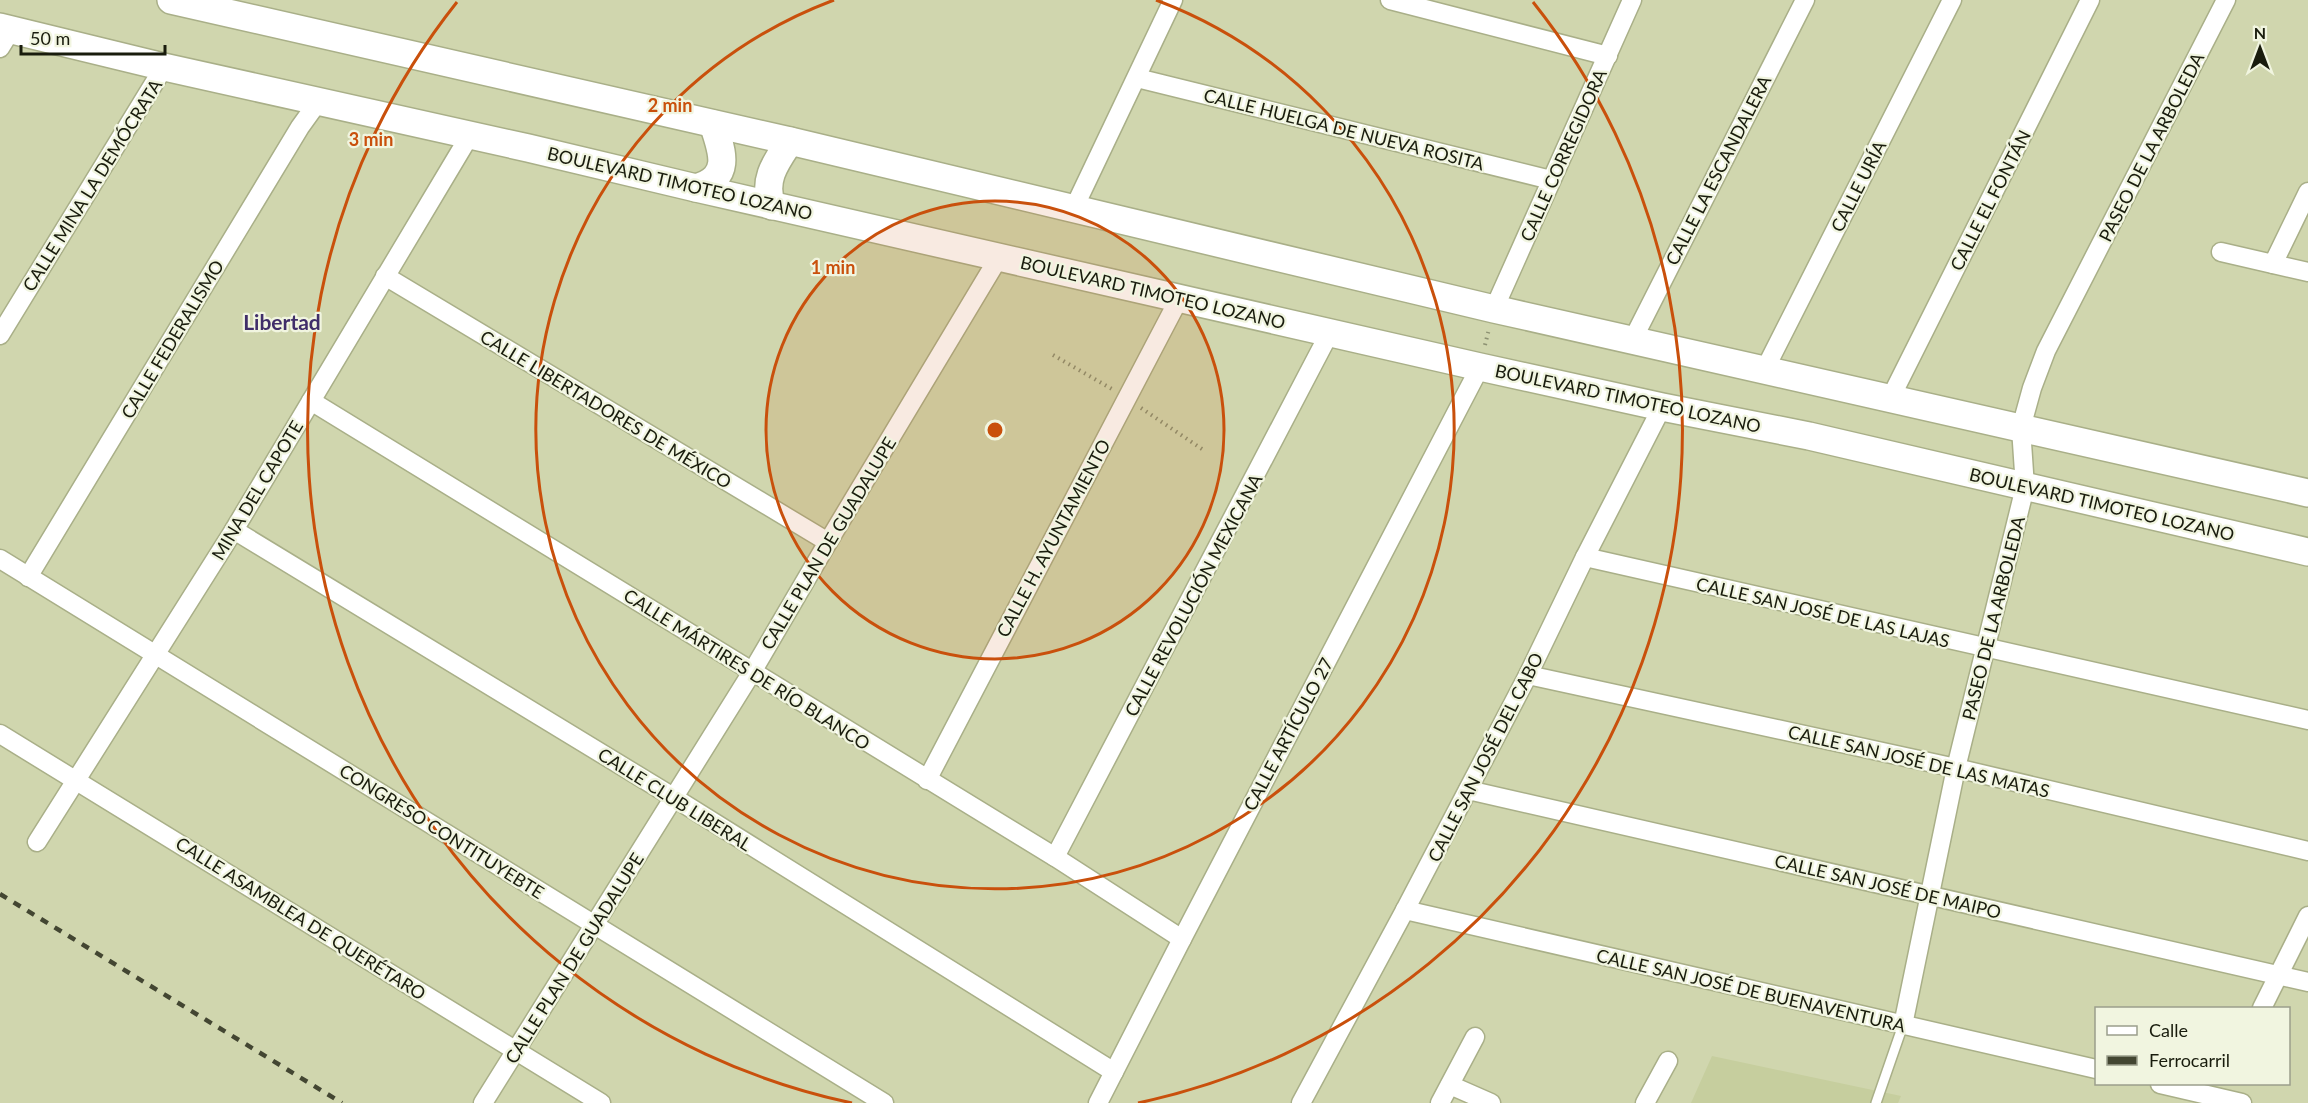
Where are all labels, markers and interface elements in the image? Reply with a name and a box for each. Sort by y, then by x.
scale bar [21,18,165,56]
north arrow [2230,18,2290,78]
text: N [2254,23,2266,42]
text: 50 m [30,27,70,49]
street label: PASEO DE LA ARBOLEDA [2094,48,2209,245]
street label: CALLE CORREGIDORA [1515,65,1611,245]
street label: CALLE LA ESCANDALERA [1661,71,1776,268]
street label: CALLE MINA LA DEMÓCRATA [18,74,167,295]
street label: CALLE HUELGA DE NUEVA ROSITA [1201,83,1487,175]
text: 2 min [648,94,692,116]
street label: CALLE EL FONTÁN [1945,126,2035,274]
text: 3 min [349,128,393,150]
street label: CALLE URÍA [1826,136,1891,235]
street label: BOULEVARD TIMOTEO LOZANO [545,142,815,224]
street label: BOULEVARD TIMOTEO LOZANO [1018,251,1288,333]
street label: CALLE FEDERALISMO [116,256,228,422]
text: 1 min [811,256,855,278]
district label: Libertad [243,309,321,334]
street label: CALLE LIBERTADORES DE MÉXICO [476,325,736,493]
street label: BOULEVARD TIMOTEO LOZANO [1493,359,1763,437]
street label: MINA DEL CAPOTE [207,416,307,564]
centre of rings [985,420,1005,440]
street label: CALLE PLAN DE GUADALUPE [756,433,900,653]
street label: CALLE H. AYUNTAMIENTO [991,435,1115,641]
street label: BOULEVARD TIMOTEO LOZANO [1967,463,2237,545]
street label: CALLE REVOLUCIÓN MEXICANA [1120,469,1267,720]
street label: PASEO DE LA ARBOLEDA [1957,513,2029,722]
street label: CALLE SAN JOSÉ DE LAS LAJAS [1694,572,1952,652]
street label: CALLE MÁRTIRES DE RÍO BLANCO [620,584,874,754]
street label: CALLE SAN JOSÉ DEL CABO [1423,649,1547,865]
street label: CALLE ARTÍCULO 27 [1238,654,1338,814]
street label: CALLE SAN JOSÉ DE LAS MATAS [1786,720,2052,802]
street label: CALLE CLUB LIBERAL [594,743,756,855]
street label: CONGRESO CONTITUYEBTE [336,759,548,903]
street label: CALLE ASAMBLEA DE QUERÉTARO [172,832,430,1004]
street label: CALLE PLAN DE GUADALUPE [500,849,648,1067]
street label: CALLE SAN JOSÉ DE MAIPO [1773,849,2003,923]
street label: CALLE SAN JOSÉ DE BUENAVENTURA [1594,944,1909,1037]
legend [2095,1007,2290,1085]
text: Calle [2149,1019,2188,1041]
text: Ferrocarril [2149,1049,2230,1071]

